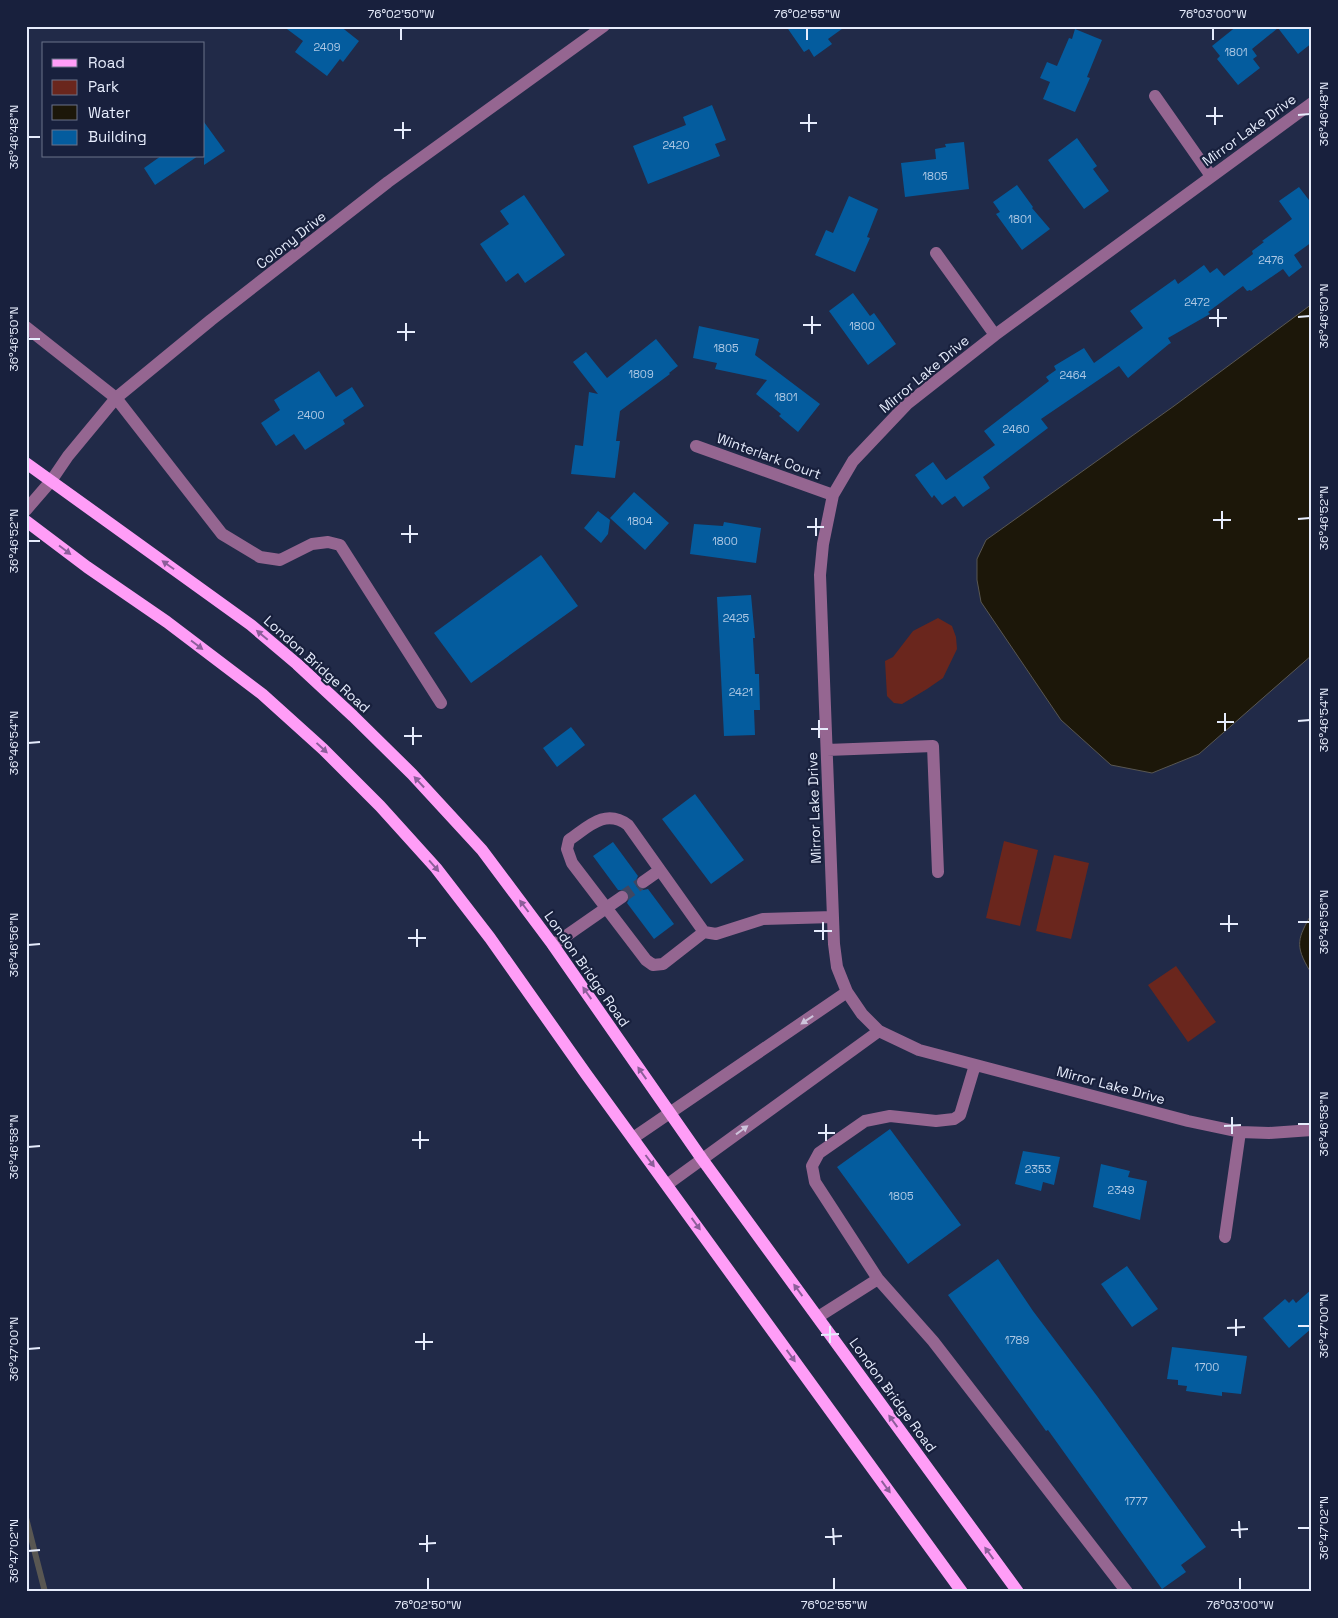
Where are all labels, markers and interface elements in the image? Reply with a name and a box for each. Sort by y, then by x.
text: 76°02'50"W [367,6,435,22]
text: 76°02'55"W [774,6,841,22]
text: 76°03'00"W [1179,6,1247,22]
house number: 2409 [314,40,341,54]
legend [42,42,205,158]
house number: 1801 [1224,45,1248,59]
text: Road [88,53,125,72]
text: Park [88,77,119,96]
text: 36°46'48"N [1316,82,1332,146]
street label: Mirror Lake Drive [1199,90,1299,170]
text: Water [88,103,131,122]
text: 36°46'48"N [6,105,22,169]
text: Building [88,127,147,146]
house number: 2420 [663,138,689,152]
house number: 1805 [922,169,948,183]
street label: Colony Drive [252,207,330,273]
house number: 1801 [1008,212,1032,226]
house number: 2476 [1258,253,1284,267]
text: 36°46'50"N [1316,284,1332,348]
house number: 2472 [1184,295,1210,309]
text: 36°46'50"N [6,307,22,371]
house number: 1800 [849,319,875,333]
street label: Mirror Lake Drive [875,331,973,417]
house number: 1805 [713,341,739,355]
house number: 1809 [628,367,654,381]
house number: 2464 [1060,368,1087,382]
house number: 1801 [774,390,798,404]
house number: 2400 [297,408,325,422]
house number: 2460 [1003,422,1029,436]
street label: Winterlark Court [714,429,824,483]
text: 36°46'52"N [1316,486,1332,550]
text: 36°46'52"N [6,509,22,573]
house number: 1804 [627,514,653,528]
house number: 1800 [712,534,738,548]
one-way arrow [58,545,72,555]
one-way arrow [161,560,175,570]
house number: 2425 [723,611,750,625]
street label: London Bridge Road [260,612,374,716]
one-way arrow [257,629,269,641]
one-way arrow [190,639,203,650]
house number: 2421 [729,685,753,699]
text: 36°46'54"N [1316,688,1332,752]
text: 36°46'54"N [6,711,22,775]
one-way arrow [316,742,328,754]
street label: Mirror Lake Drive [803,752,825,864]
one-way arrow [413,776,425,788]
one-way arrow [428,860,440,872]
text: 36°46'56"N [1316,890,1332,954]
one-way arrow [519,899,529,913]
street label: London Bridge Road [540,908,634,1030]
text: 36°46'56"N [6,913,22,977]
one-way arrow [582,986,592,1000]
one-way arrow [800,1015,813,1025]
street label: Mirror Lake Drive [1055,1062,1167,1108]
one-way arrow [637,1066,647,1080]
text: 36°46'58"N [1316,1092,1332,1156]
text: 36°46'58"N [6,1115,22,1179]
one-way arrow [735,1125,748,1136]
one-way arrow [645,1154,655,1168]
house number: 2353 [1025,1162,1052,1176]
house number: 2349 [1108,1183,1135,1197]
house number: 1805 [888,1189,914,1203]
one-way arrow [691,1217,701,1231]
one-way arrow [793,1283,803,1297]
text: 36°47'00"N [1316,1294,1332,1358]
text: 36°47'00"N [6,1317,22,1381]
house number: 1789 [1005,1333,1029,1347]
street label: London Bridge Road [845,1334,941,1456]
one-way arrow [786,1349,796,1363]
house number: 1700 [1195,1360,1219,1374]
one-way arrow [888,1414,898,1428]
one-way arrow [881,1481,891,1494]
house number: 1777 [1124,1494,1148,1508]
text: 36°47'02"N [1316,1496,1332,1560]
text: 36°47'02"N [6,1519,22,1583]
one-way arrow [984,1546,994,1560]
text: 76°02'50"W [394,1597,462,1613]
text: 76°02'55"W [801,1597,868,1613]
text: 76°03'00"W [1206,1597,1274,1613]

